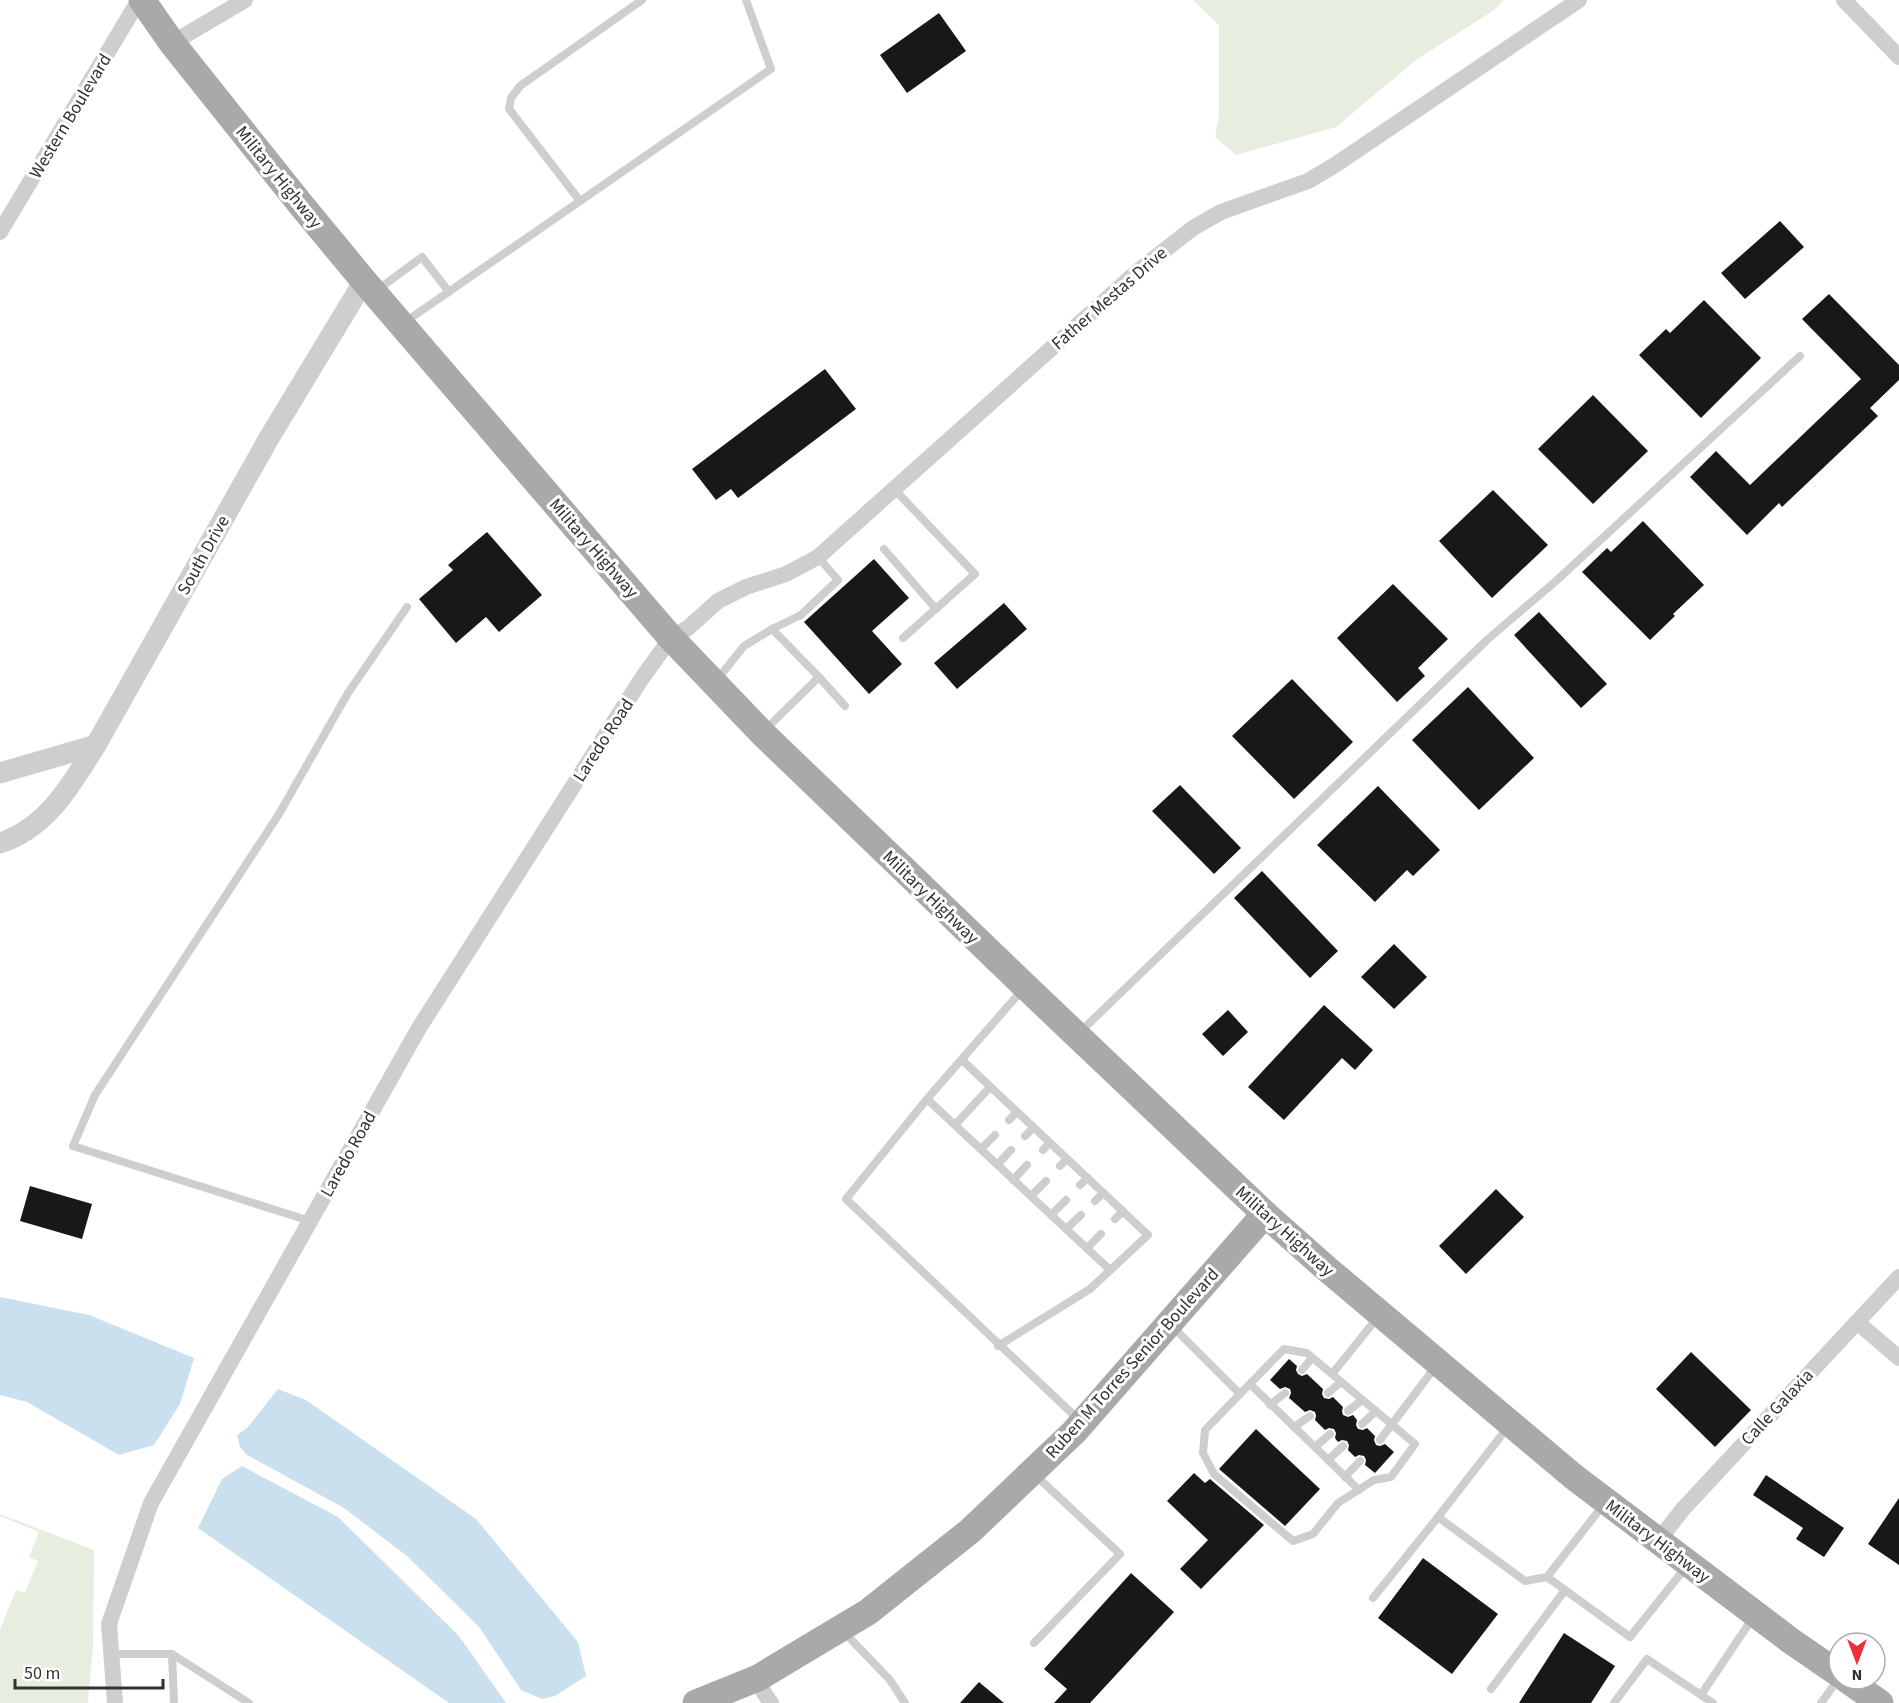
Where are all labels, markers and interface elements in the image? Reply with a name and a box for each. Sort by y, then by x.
street label: Western Boulevard [23,49,118,183]
street label: Military Highway [229,121,328,234]
street label: Father Mestas Drive [1046,241,1173,356]
street label: Military Highway [543,493,645,604]
street label: South Drive [171,511,236,600]
street label: Laredo Road [567,694,640,787]
street label: Military Highway [877,845,985,950]
street label: Laredo Road [315,1107,382,1202]
street label: Military Highway [1230,1180,1340,1283]
street label: Ruben M Torres Senior Boulevard [1040,1262,1225,1464]
street label: Calle Galaxia [1735,1364,1819,1451]
street label: Military Highway [1600,1494,1716,1589]
north arrow [1827,1631,1887,1691]
scale bar [15,1652,164,1690]
text: 50 m [24,1661,60,1686]
text: N [1852,1664,1862,1686]

